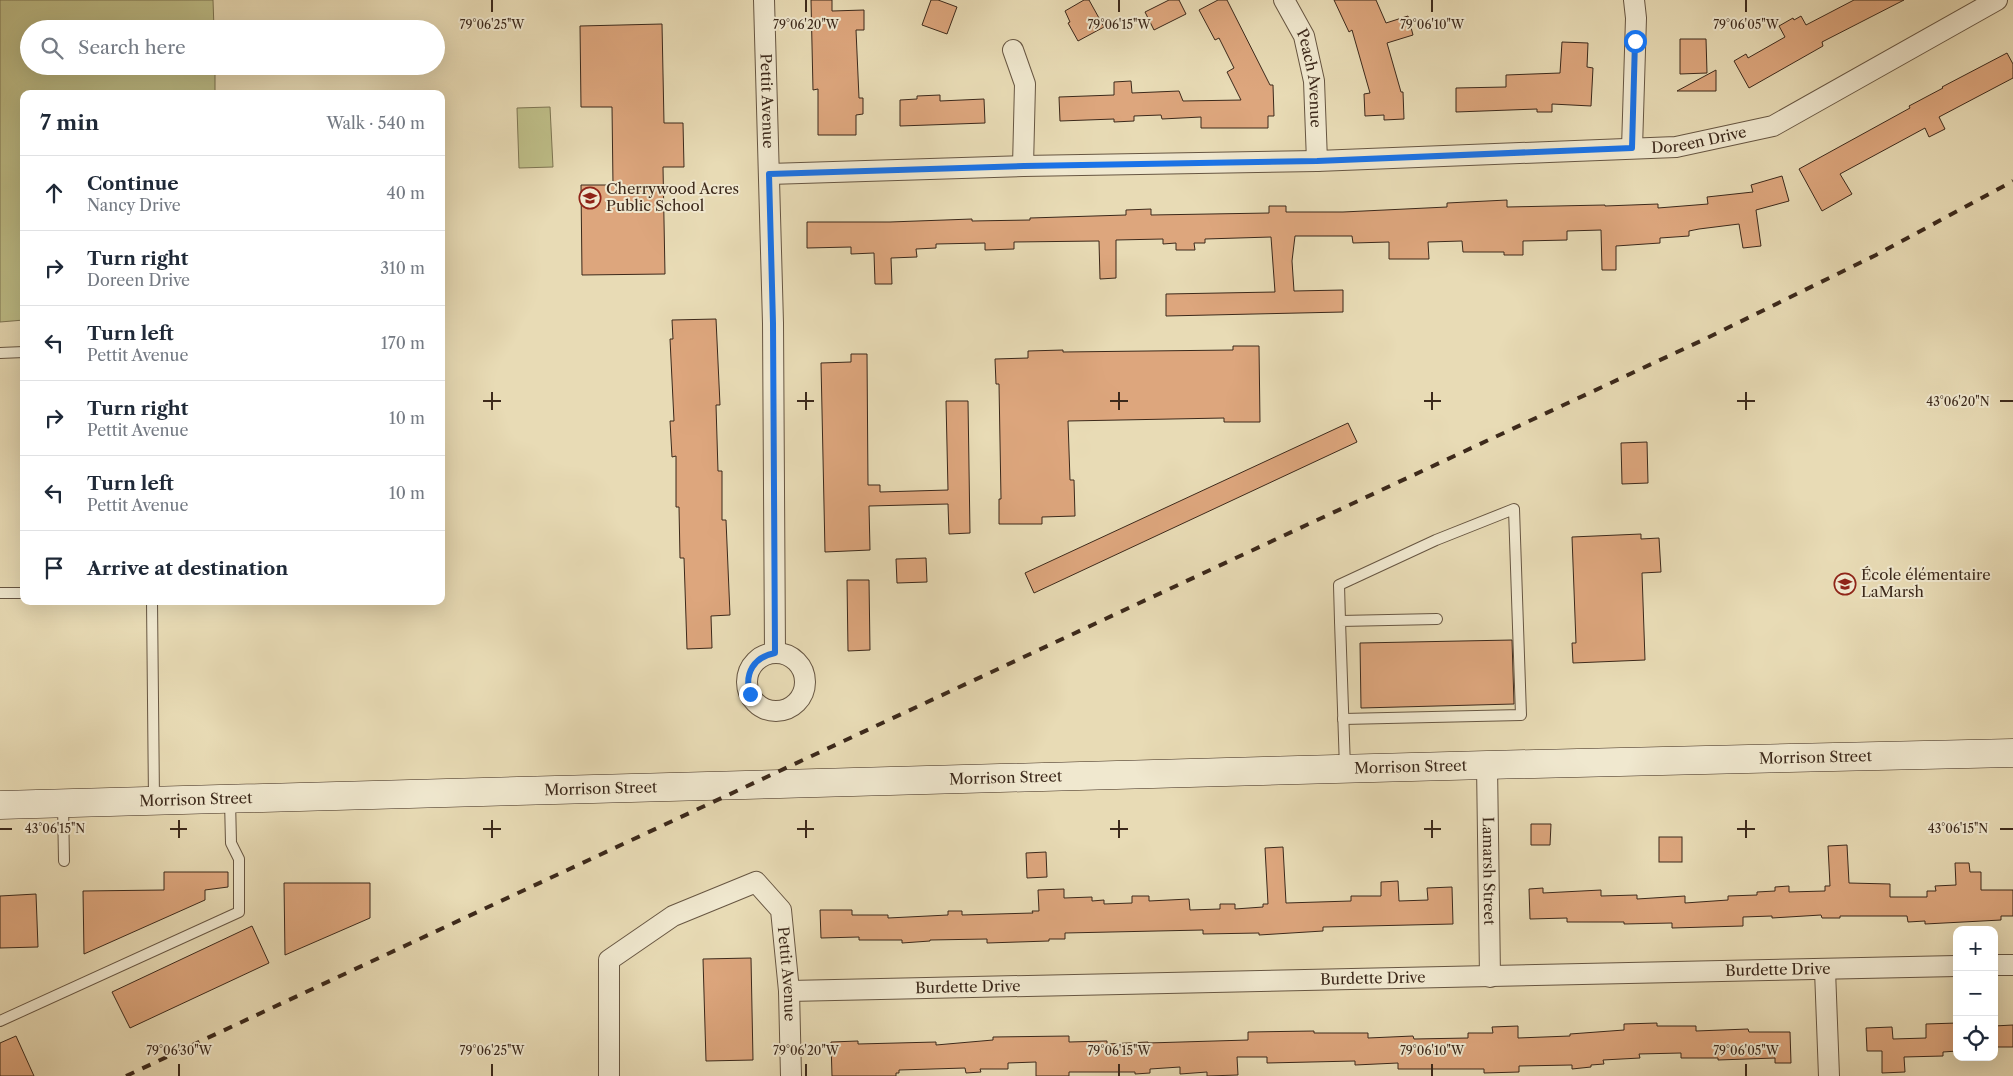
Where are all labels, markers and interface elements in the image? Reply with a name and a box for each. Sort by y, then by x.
text: 79°06'25"W [460,17,525,32]
text: 79°06'20"W [773,17,840,32]
text: 79°06'15"W [1087,17,1151,32]
text: 79°06'10"W [1400,17,1465,32]
text: 79°06'05"W [1713,17,1780,32]
search box [20,20,445,75]
street label: Peach Avenue [1293,25,1326,128]
route start [1624,30,1647,53]
icon: search [38,34,66,62]
text: Search here [78,36,186,59]
street label: Pettit Avenue [756,53,778,149]
text: 7 min [40,110,99,135]
text: Walk · 540 m [327,113,425,133]
street label: Doreen Drive [1651,122,1748,157]
text: Continue [87,172,179,195]
icon: ahead [40,179,68,207]
place label: Cherrywood Acres Public School [606,179,739,215]
text: 40 m [386,183,425,203]
school or university icon: Cherrywood Acres Public School [578,186,602,210]
text: Nancy Drive [87,195,181,215]
text: Turn right [87,247,188,270]
icon: right [40,254,68,282]
text: 310 m [380,258,425,278]
text: Doreen Drive [87,270,190,290]
text: Turn left [87,322,174,345]
icon: left [40,329,68,357]
text: 170 m [381,333,425,353]
text: Pettit Avenue [87,345,188,365]
text: 43°06'20"N [1926,394,1990,409]
text: Turn right [87,397,188,420]
icon: right [40,404,68,432]
text: 10 m [389,408,425,428]
text: Pettit Avenue [87,420,188,440]
text: Turn left [87,472,174,495]
icon: left [40,479,68,507]
text: 10 m [389,483,425,503]
text: Pettit Avenue [87,495,188,515]
icon: arrive [40,554,68,582]
text: Arrive at destination [87,557,288,580]
place label: École élémentaire LaMarsh [1861,565,1991,601]
school or university icon: École élémentaire LaMarsh [1833,572,1857,596]
route end [739,683,762,706]
street label: Morrison Street [1759,746,1873,768]
street label: Morrison Street [1354,756,1468,778]
street label: Morrison Street [949,766,1063,788]
street label: Morrison Street [544,777,658,799]
street label: Morrison Street [139,788,253,810]
street label: Lamarsh Street [1479,817,1499,926]
text: 43°06'15"N [25,821,85,836]
text: 43°06'15"N [1928,821,1988,836]
street label: Pettit Avenue [774,925,800,1022]
map controls [1953,926,1998,1061]
button: + [1953,926,1998,971]
street label: Burdette Drive [1725,959,1831,980]
street label: Burdette Drive [1320,967,1426,989]
button: − [1953,971,1998,1016]
street label: Burdette Drive [915,976,1021,997]
button: locate [1953,1016,1998,1061]
text: 79°06'30"W [146,1043,213,1058]
text: 79°06'25"W [460,1043,525,1058]
text: 79°06'20"W [773,1043,840,1058]
text: 79°06'15"W [1087,1043,1151,1058]
text: 79°06'10"W [1400,1043,1465,1058]
text: 79°06'05"W [1713,1043,1780,1058]

